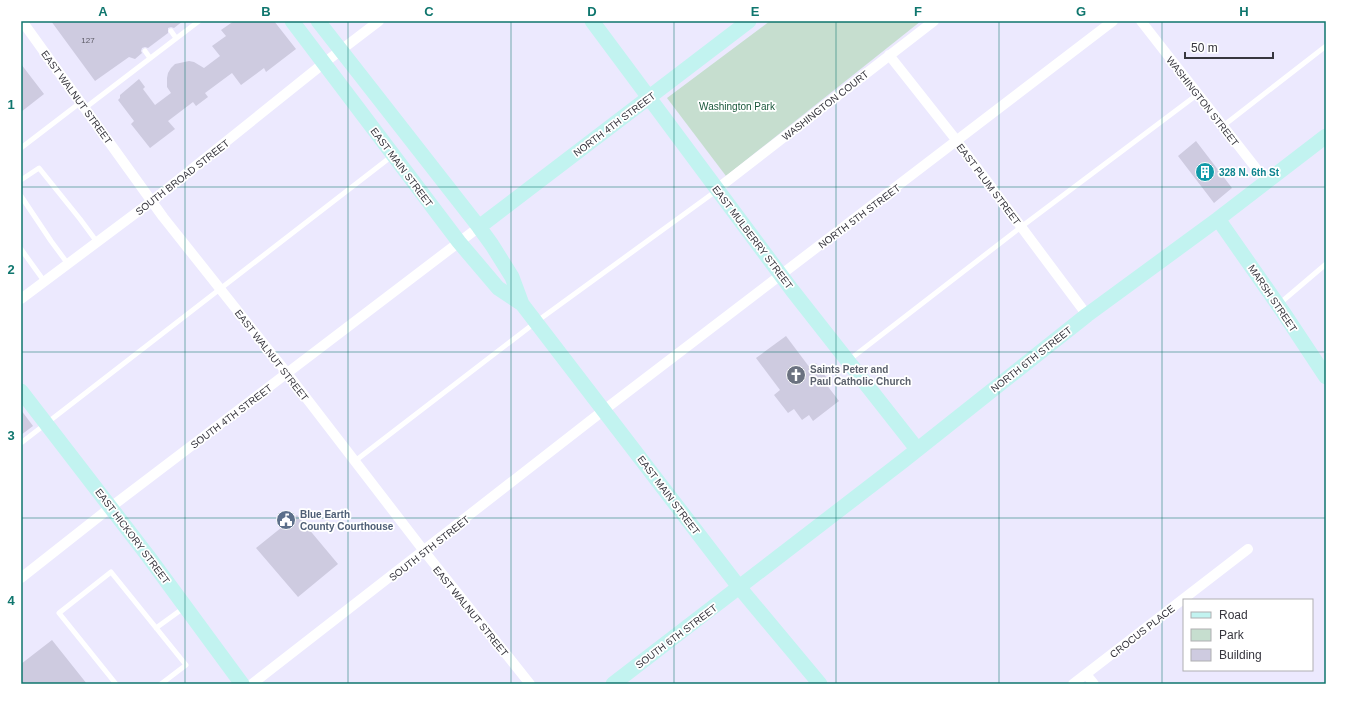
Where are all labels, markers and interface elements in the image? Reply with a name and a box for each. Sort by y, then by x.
text: A [98,4,108,19]
text: B [261,4,271,19]
text: C [424,4,434,19]
text: D [587,4,597,19]
text: E [751,4,760,19]
text: F [914,4,922,19]
text: G [1076,4,1086,19]
text: H [1239,4,1249,19]
scale bar [1185,34,1273,60]
house number: 127 [81,36,95,45]
text: 50 m [1191,41,1218,55]
street label: EAST WALNUT STREET [39,49,114,146]
street label: WASHINGTON STREET [1164,54,1241,148]
street label: WASHINGTON COURT [780,68,871,143]
street label: NORTH 4TH STREET [571,90,657,159]
text: 1 [7,97,15,112]
park label: Washington Park [699,101,776,112]
street label: EAST MAIN STREET [368,126,435,209]
street label: SOUTH BROAD STREET [133,137,231,217]
street label: EAST PLUM STREET [954,142,1023,227]
building icon: 328 N. 6th St [1194,161,1216,183]
place label: 328 N. 6th St [1219,167,1280,178]
street label: NORTH 5TH STREET [816,182,902,251]
street label: EAST MULBERRY STREET [710,184,795,291]
text: 2 [7,262,15,277]
street label: MARSH STREET [1246,263,1299,334]
street label: EAST WALNUT STREET [233,308,311,403]
street label: NORTH 6TH STREET [989,324,1074,394]
church icon: Saints Peter and Paul Catholic Church [785,364,807,386]
place label: Saints Peter and Paul Catholic Church [810,364,911,387]
street label: SOUTH 4TH STREET [188,382,274,451]
text: 3 [7,428,15,443]
street label: EAST MAIN STREET [635,454,702,537]
street label: EAST HICKORY STREET [93,487,172,586]
public building icon: Blue Earth County Courthouse [275,509,297,531]
place label: Blue Earth County Courthouse [300,509,394,532]
street label: SOUTH 5TH STREET [387,514,472,583]
street label: EAST WALNUT STREET [431,564,510,659]
text: 4 [7,593,15,608]
legend [1183,599,1313,671]
street label: SOUTH 6TH STREET [633,602,719,671]
street label: CROCUS PLACE [1108,603,1177,660]
text: Road [1219,608,1248,622]
text: Park [1219,628,1245,642]
text: Building [1219,648,1262,662]

